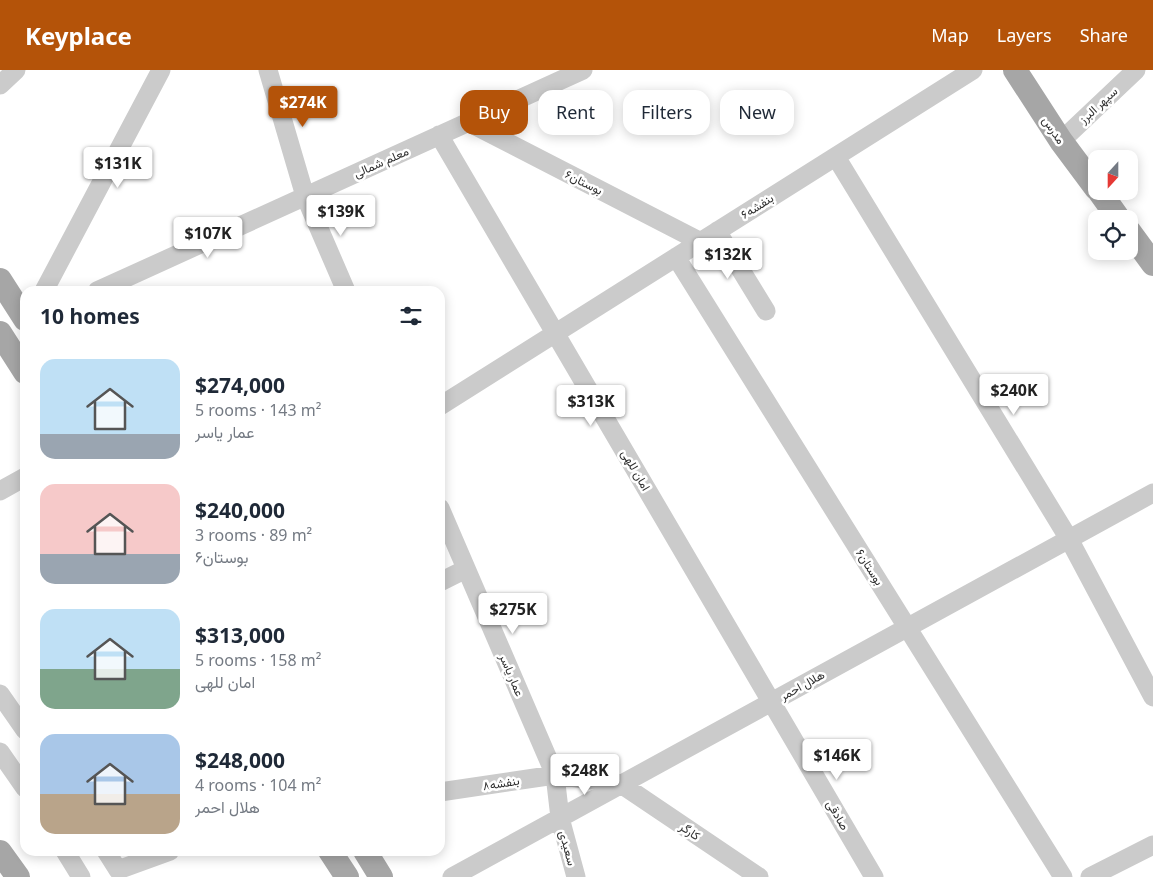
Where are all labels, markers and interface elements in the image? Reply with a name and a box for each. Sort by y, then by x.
text: Keyplace [25,19,132,52]
text: Map [931,23,969,47]
text: Layers [997,23,1052,47]
text: Share [1080,23,1128,47]
street label: سپهر البرز [1074,83,1121,128]
pin: $274K [268,85,338,128]
chip: Buy [460,90,528,135]
chip: Rent [538,90,613,135]
chip: Filters [623,90,710,135]
chip: New [720,90,794,135]
text: $274K [279,91,327,113]
street label: مدرس [1039,113,1069,147]
street label: معلم شمالی [351,142,411,182]
pin: $131K [83,146,153,189]
north arrow [1088,150,1138,200]
map controls [1088,150,1138,260]
text: $131K [94,152,142,174]
street label: بوستان۶ [562,165,606,199]
street label: بنفشه۶ [737,189,777,223]
pin: $139K [306,194,376,237]
text: $139K [317,200,365,222]
button: locate [1088,210,1138,260]
pin: $107K [173,216,243,259]
text: $107K [184,222,232,244]
pin: $132K [693,238,763,280]
text: $132K [704,243,752,265]
text: 10 homes [40,302,140,330]
icon: filters [397,302,425,330]
text: $274,000 [195,371,285,399]
pin: $240K [979,374,1049,416]
icon: home [80,379,140,439]
text: $240K [990,379,1038,401]
pin: $313K [556,384,626,427]
text: $313K [567,390,615,412]
text: 5 rooms · 143 m² [195,399,321,421]
text: عمار یاسر [195,421,254,443]
street label: امان للهی [617,446,655,494]
text: $240,000 [195,496,285,524]
icon: home [80,504,140,564]
text: 3 rooms · 89 m² [195,524,312,546]
text: بوستان۶ [195,546,248,568]
street label: بوستان۶ [852,546,888,588]
pin: $275K [478,592,548,635]
text: $275K [489,598,537,620]
text: $313,000 [195,621,285,649]
icon: home [80,629,140,689]
text: 5 rooms · 158 m² [195,649,321,671]
street label: عمار یاسر [495,650,529,699]
street label: هلال احمر [776,666,827,705]
text: امان للهی [195,671,255,693]
pin: $146K [802,738,872,781]
text: $146K [813,744,861,766]
text: $248,000 [195,746,285,774]
icon: home [80,754,140,814]
pin: $248K [550,754,620,796]
text: $248K [561,759,609,781]
street label: بنفشه۸ [481,772,521,794]
text: 4 rooms · 104 m² [195,774,321,796]
text: هلال احمر [195,796,260,818]
street label: صادقی [823,797,853,833]
street label: کارگر [676,817,704,844]
street label: سعیدی [555,829,581,867]

